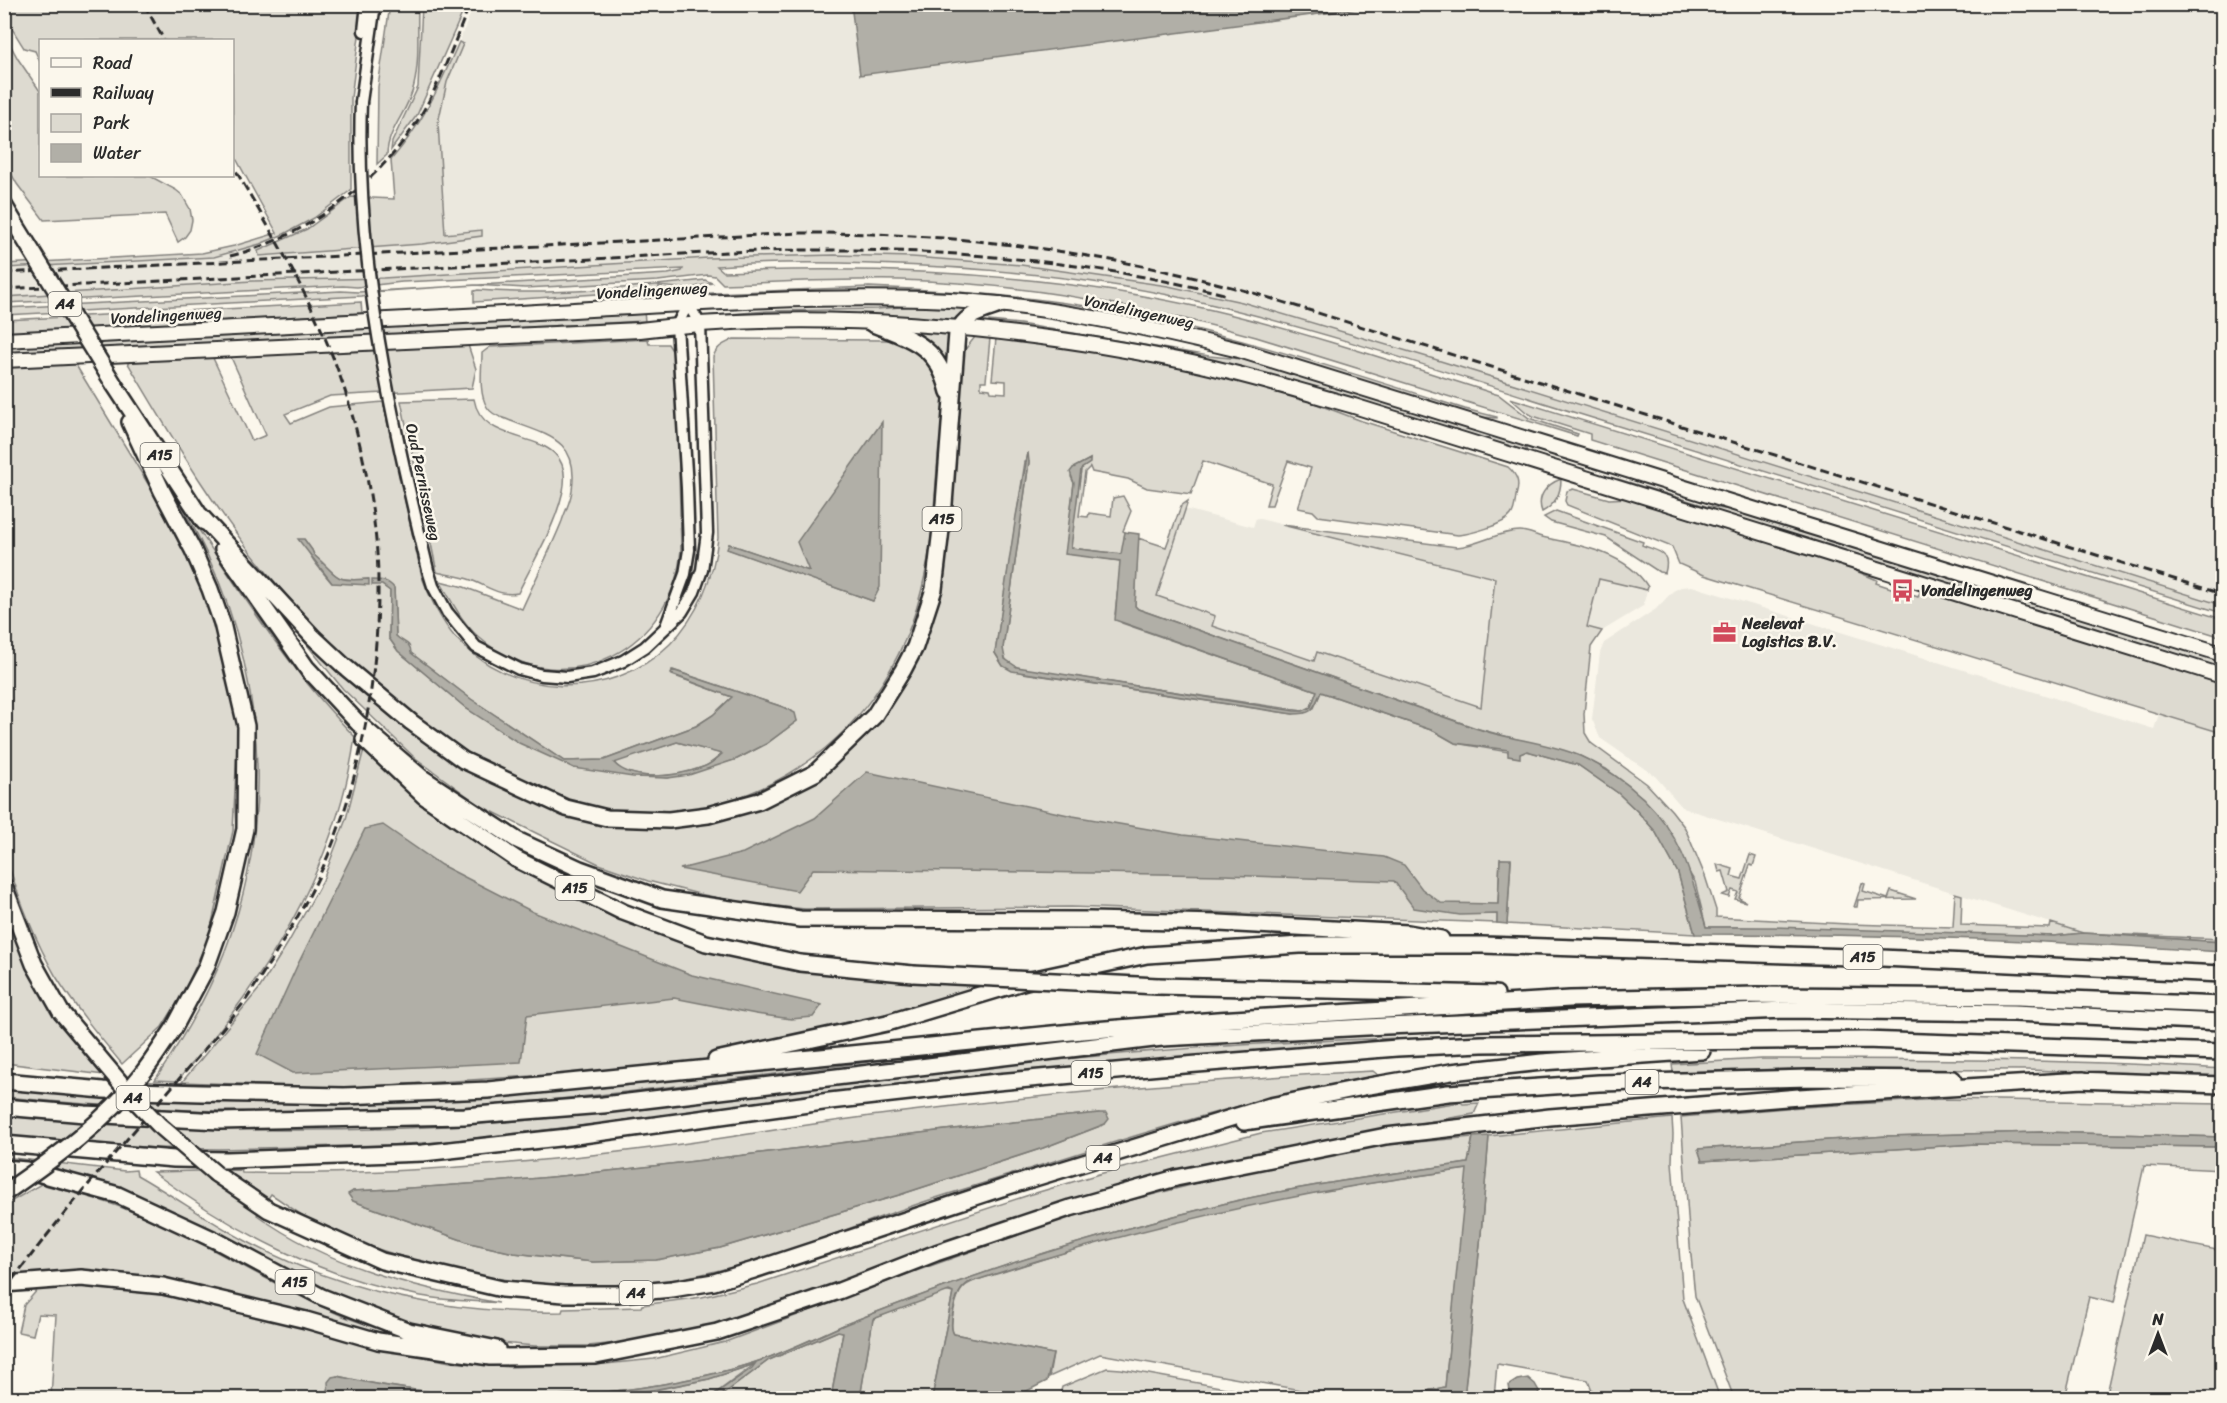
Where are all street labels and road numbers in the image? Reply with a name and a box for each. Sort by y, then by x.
street label: Vondelingenweg [596,273,708,308]
street label: Vondelingenweg [1081,286,1196,337]
road number: A4 [48,292,82,316]
street label: Vondelingenweg [110,298,222,333]
street label: Oud Pernisseweg [397,421,450,544]
road number: A15 [140,443,180,467]
road number: A15 [922,507,962,531]
road number: A15 [556,876,594,900]
road number: A15 [1844,945,1882,969]
road number: A15 [1072,1061,1110,1085]
road number: A4 [1626,1070,1658,1094]
road number: A4 [116,1086,150,1110]
road number: A4 [1086,1146,1120,1170]
road number: A15 [276,1270,314,1294]
road number: A4 [620,1281,652,1305]

